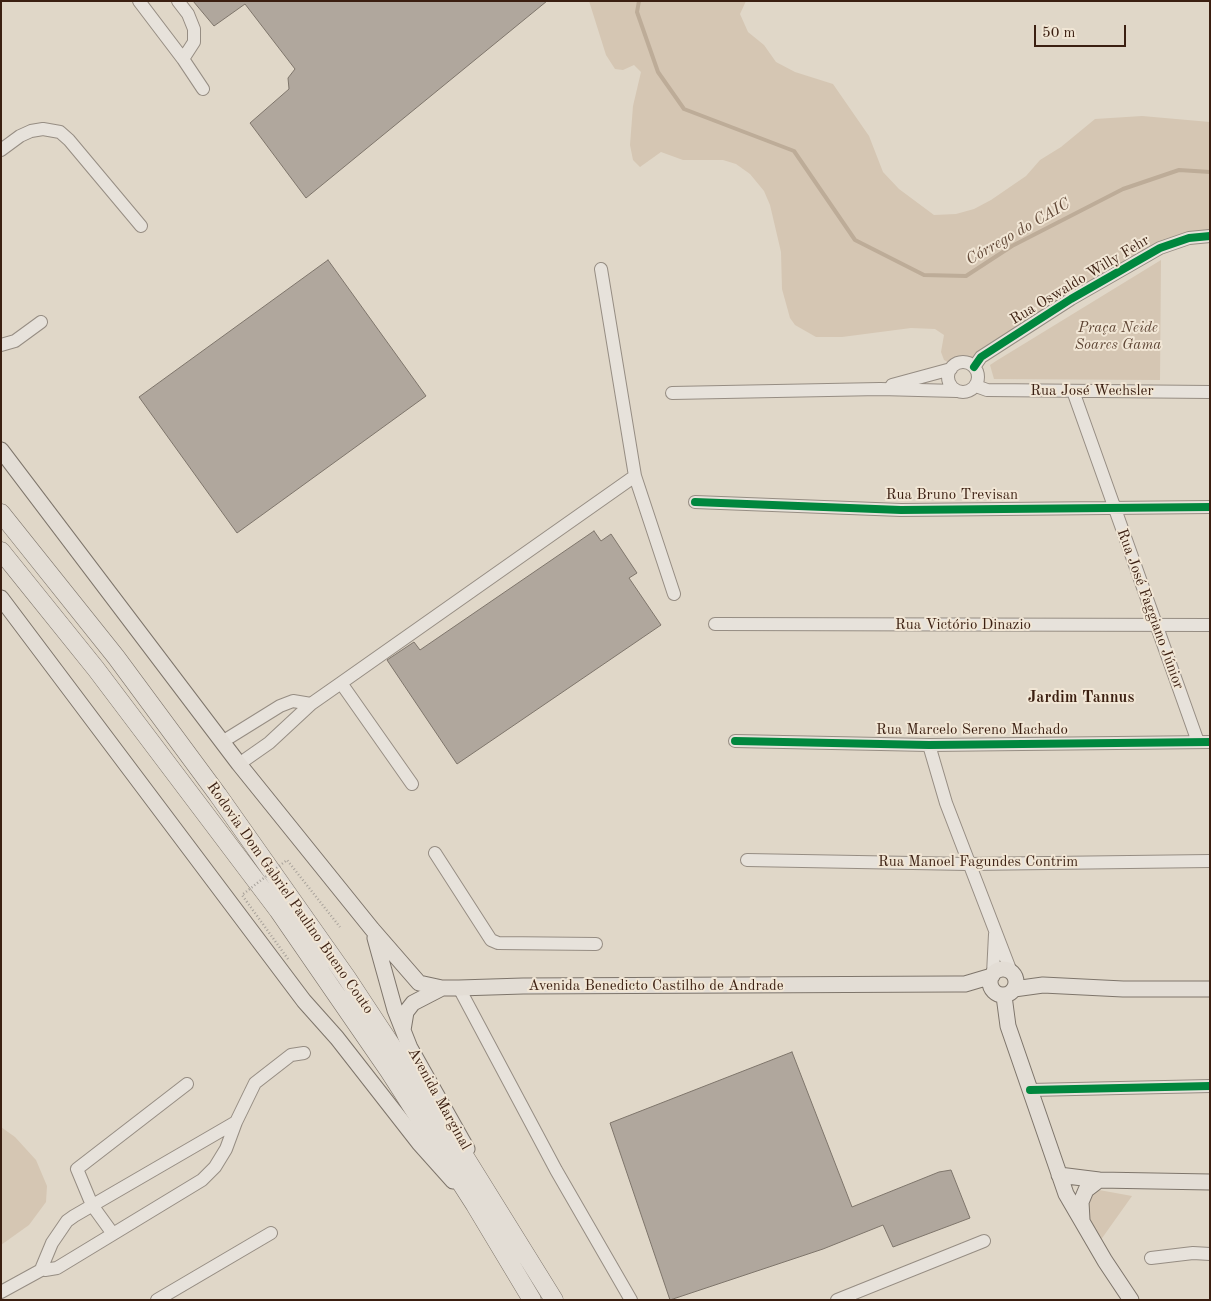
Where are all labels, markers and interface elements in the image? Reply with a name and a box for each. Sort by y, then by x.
scale bar [1036,15,1128,47]
text: 50 m [1042,26,1076,41]
water label: Córrego do CAIC [962,194,1074,270]
street label: Rua Oswaldo Willy Fehr [1007,231,1153,329]
park label: Praça Neide Soares Gama [1075,319,1161,354]
street label: Rua José Wechsler [1030,382,1154,400]
street label: Rua Bruno Trevisan [886,486,1018,504]
street label: Rua José Faggiano Júnior [1113,526,1187,692]
street label: Rua Victório Dinazio [895,616,1031,634]
district label: Jardim Tannus [1028,688,1134,708]
street label: Rua Marcelo Sereno Machado [876,721,1068,739]
street label: Rodovia Dom Gabriel Paulino Bueno Couto [203,779,377,1017]
street label: Rua Manoel Fagundes Contrim [878,853,1078,871]
street label: Avenida Benedicto Castilho de Andrade [528,977,784,995]
street label: Avenida Marginal [403,1045,475,1153]

